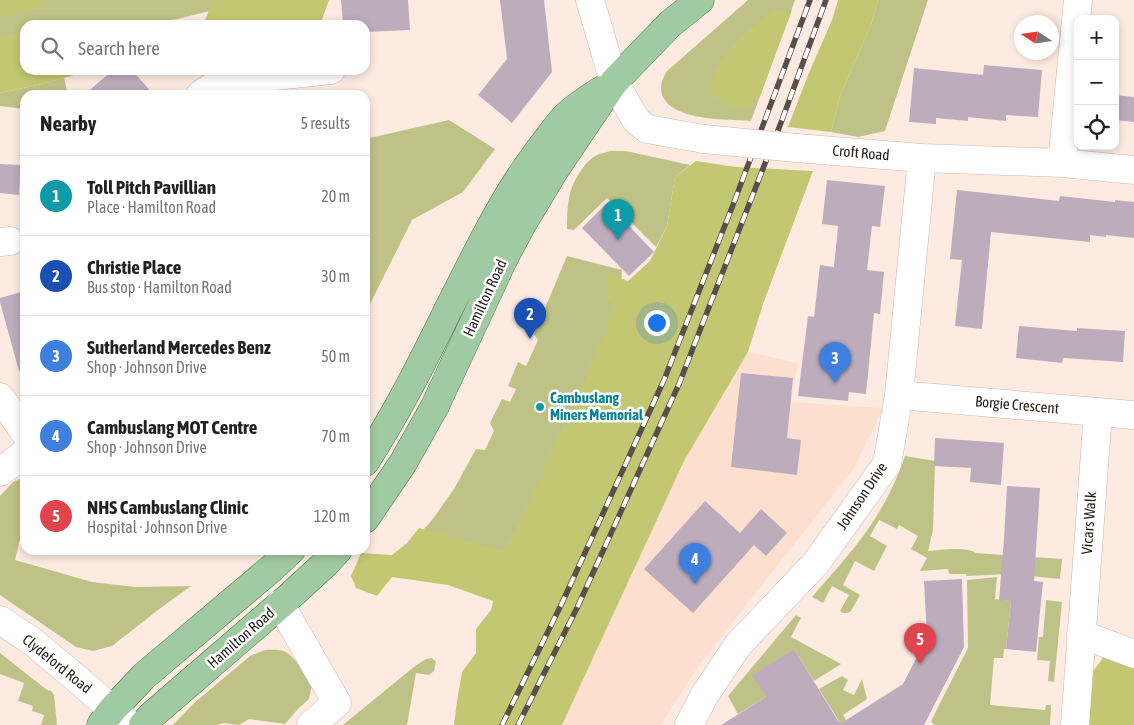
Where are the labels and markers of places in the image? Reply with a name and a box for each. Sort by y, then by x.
pin: 1 [602,199,634,240]
pin: 2 [514,298,546,339]
pin: 3 [819,342,851,383]
place label: Cambuslang Miners Memorial [550,389,644,423]
marker: Cambuslang Miners Memorial [534,401,546,413]
pin: 4 [679,543,711,584]
pin: 5 [904,623,936,664]

